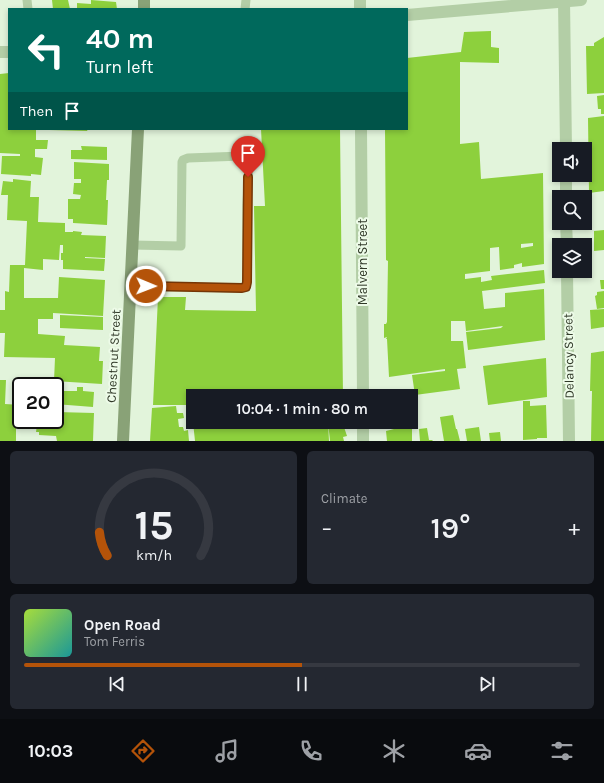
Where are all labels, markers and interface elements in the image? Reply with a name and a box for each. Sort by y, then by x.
text: 40 m [86,22,154,55]
icon: left [20,24,72,76]
text: Turn left [86,56,154,78]
icon: arrive [61,100,83,122]
text: Then [20,102,53,120]
pin [231,136,265,177]
icon: arrive [237,142,259,164]
map controls [552,142,592,278]
button: sound [552,142,592,182]
button: search [552,190,592,230]
street label: Malvern Street [355,219,370,305]
button: layers [552,238,592,278]
position arrow [125,265,167,307]
street label: Chestnut Street [104,309,123,403]
street label: Delancy Street [560,313,577,399]
speed limit sign: 20 [12,377,64,429]
text: 10:04 · 1 min · 80 m [236,400,368,418]
text: Climate [321,491,367,506]
text: 15 [134,500,173,548]
text: 19° [431,510,470,546]
text: − [321,515,333,541]
text: + [568,515,580,541]
text: km/h [135,546,172,563]
text: Open Road [84,616,161,634]
text: Tom Ferris [84,634,145,649]
icon: previous [106,673,128,695]
icon: pause [291,673,313,695]
icon: next [476,673,498,695]
icon: directions [129,737,157,765]
icon: music [213,737,241,765]
icon: phone [297,737,325,765]
icon: climate [380,737,408,765]
icon: car [464,737,492,765]
icon: filters [548,737,576,765]
text: 10:03 [28,740,73,762]

